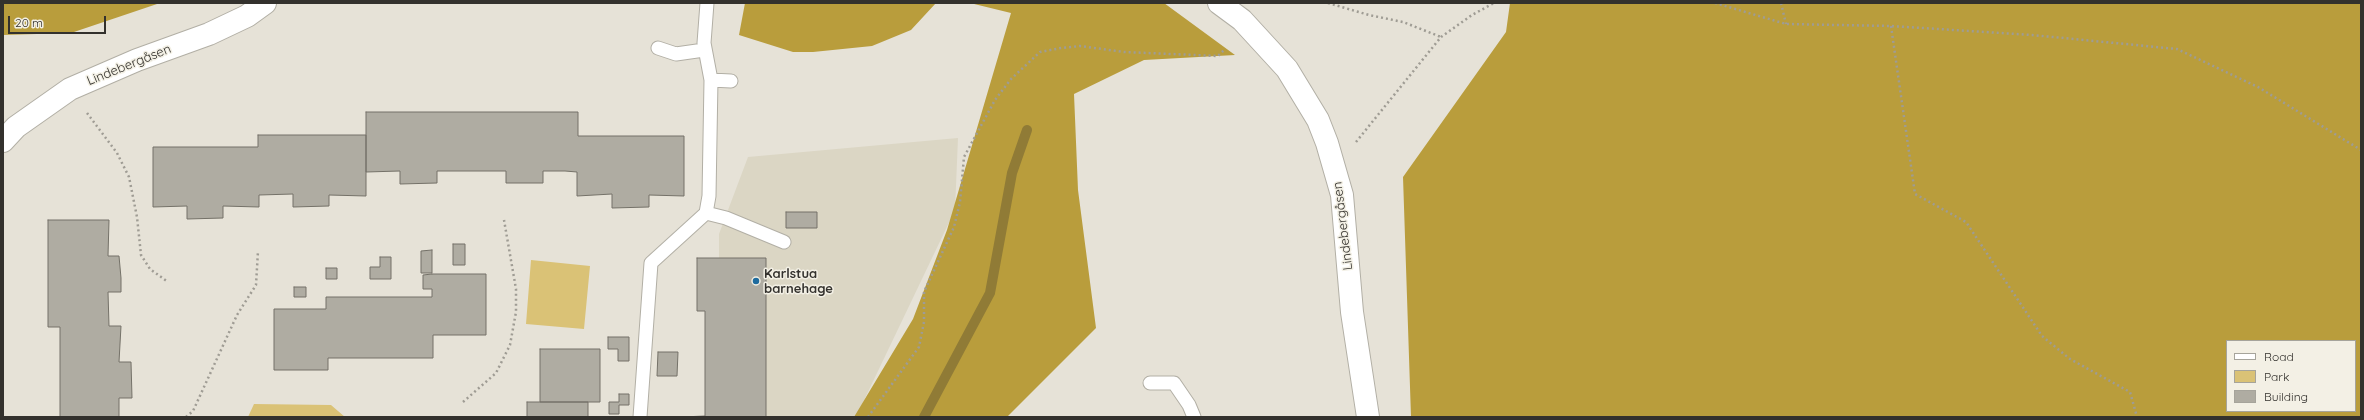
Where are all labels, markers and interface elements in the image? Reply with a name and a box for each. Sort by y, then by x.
scale bar [10,8,108,34]
text: 20 m [15,15,43,30]
street label: Lindebergåsen [85,41,173,89]
street label: Lindebergåsen [1330,181,1356,271]
place label: Karlstua barnehage [764,266,833,297]
marker: Karlstua barnehage [751,276,761,286]
legend [2226,340,2356,412]
text: Road [2264,349,2294,364]
text: Park [2264,369,2289,384]
text: Building [2264,389,2308,404]

